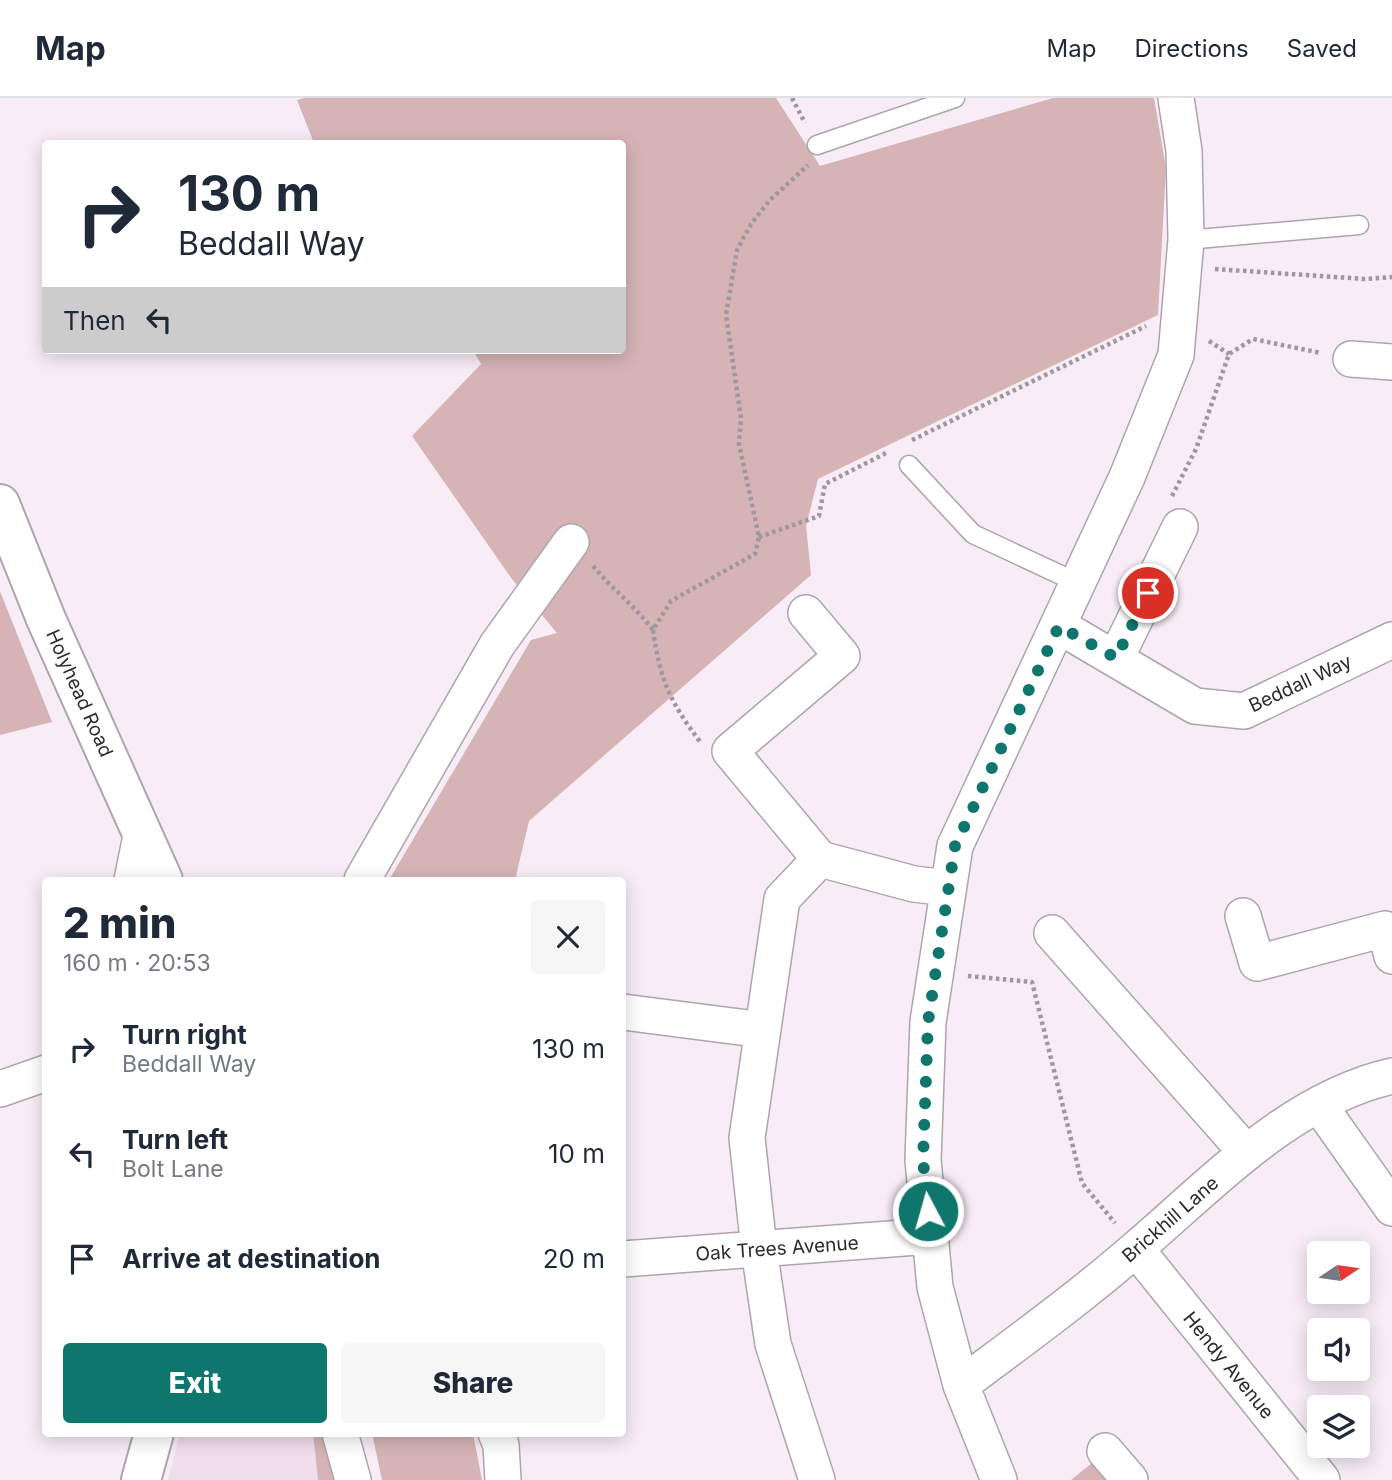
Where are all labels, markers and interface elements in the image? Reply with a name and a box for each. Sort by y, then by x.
text: Map [35,28,106,68]
text: Map [1047,34,1096,63]
text: Directions [1134,34,1249,63]
text: Saved [1287,34,1357,63]
text: 130 m [178,164,320,223]
icon: right [63,168,154,259]
text: Beddall Way [178,224,365,263]
icon: left [140,301,178,339]
text: Then [63,305,126,336]
pin [1118,563,1178,623]
icon: arrive [1129,574,1167,612]
street label: Holyhead Road [41,626,118,760]
street label: Beddall Way [1245,649,1356,717]
text: 2 min [63,897,177,948]
button: close [531,900,605,974]
text: 160 m · 20:53 [63,949,211,977]
text: Turn right [122,1019,247,1050]
icon: right [63,1030,101,1068]
text: 130 m [532,1033,605,1064]
text: Beddall Way [122,1050,256,1078]
text: Turn left [122,1124,228,1155]
icon: left [63,1135,101,1173]
text: 10 m [548,1138,605,1169]
text: Bolt Lane [122,1155,224,1183]
street label: Brickhill Lane [1118,1171,1223,1267]
position arrow [891,1174,965,1248]
street label: Oak Trees Avenue [695,1231,859,1266]
icon: arrive [63,1240,101,1278]
north arrow [1307,1241,1370,1304]
map controls [1307,1241,1370,1458]
text: Arrive at destination [122,1243,381,1274]
text: 20 m [543,1243,605,1274]
street label: Hendy Avenue [1178,1307,1279,1423]
button: sound [1307,1318,1370,1381]
button: Exit [63,1343,327,1423]
button: Share [341,1343,605,1423]
button: layers [1307,1395,1370,1458]

